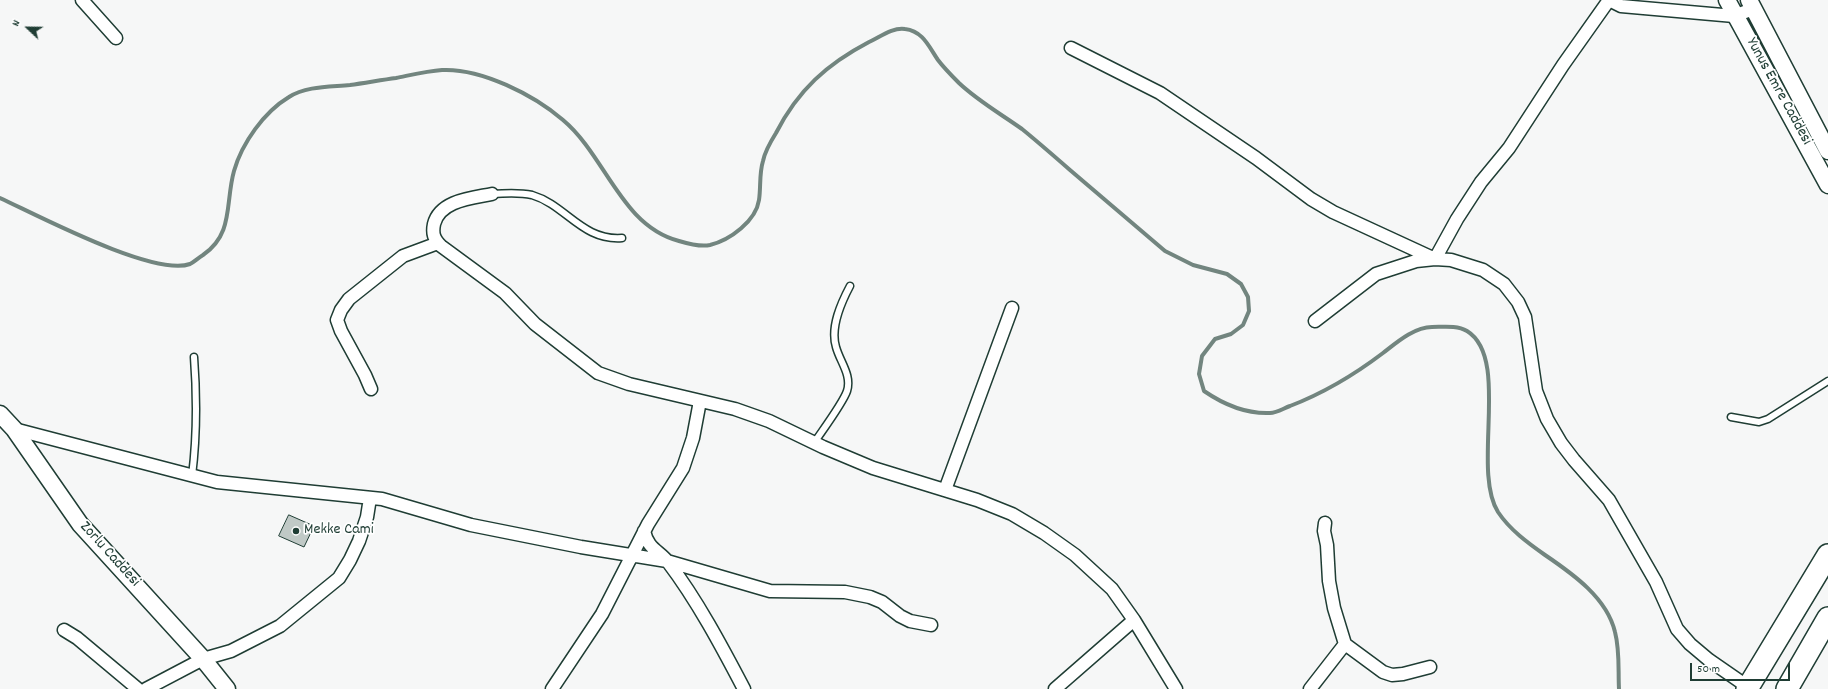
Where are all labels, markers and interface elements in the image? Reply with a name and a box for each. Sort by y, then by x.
north arrow [8,8,48,48]
text: N [8,18,25,29]
street label: Yunus Emre Caddesi [1741,35,1815,149]
street label: Zorlu Caddesi [75,518,143,592]
place label: Mekke Cami [304,521,374,541]
marker: Mekke Cami [291,526,301,536]
scale bar [1692,655,1792,681]
text: 50 m [1697,661,1720,678]

